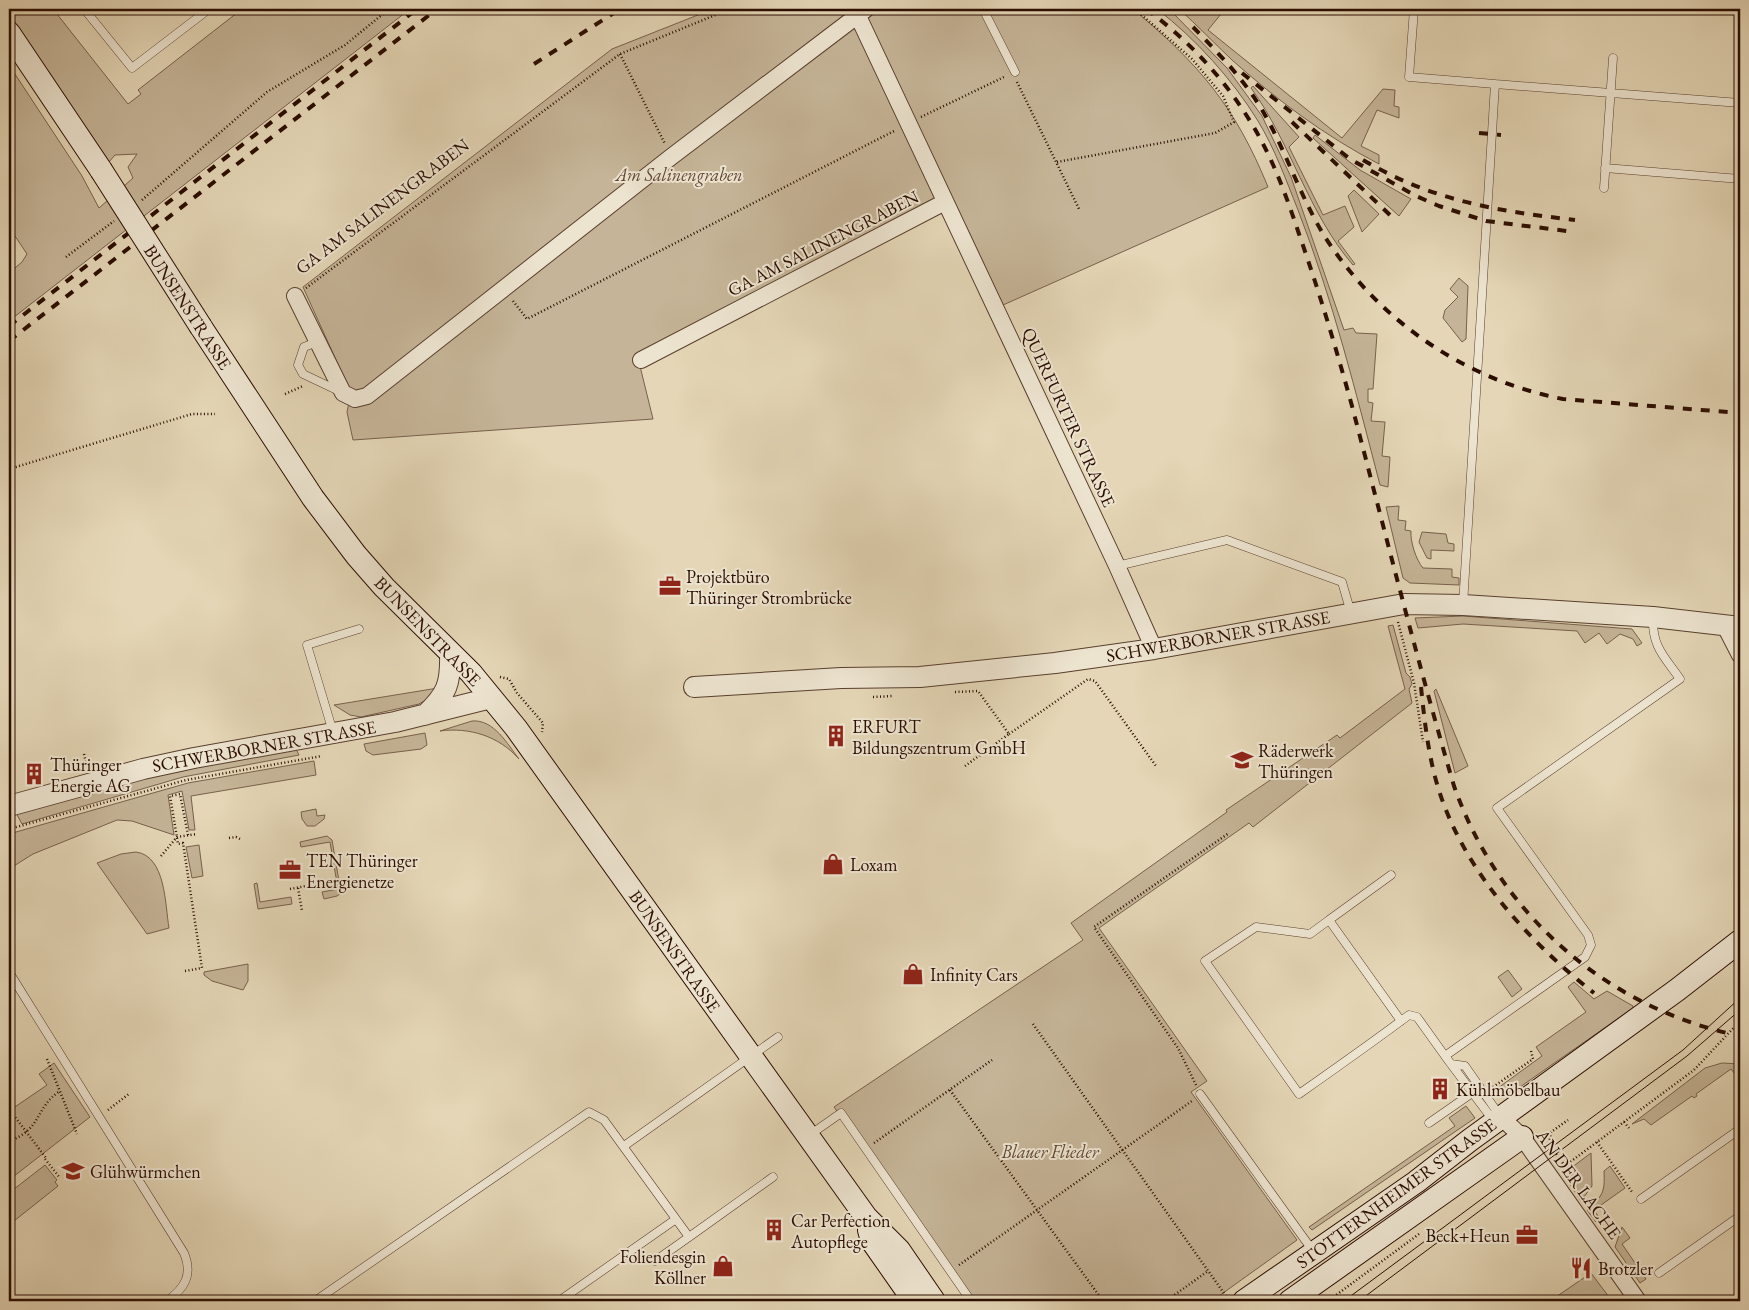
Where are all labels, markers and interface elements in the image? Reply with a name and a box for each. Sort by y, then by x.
street label: GA AM SALINENGRABEN [291,133,474,279]
park label: Am Salinengraben [613,163,743,187]
street label: GA AM SALINENGRABEN [723,184,923,301]
street label: BUNSENSTRASSE [139,240,237,374]
street label: QUERFURTER STRASSE [1017,324,1121,510]
place label: Projektbüro Thüringer Strombrücke [686,565,852,609]
street label: BUNSENSTRASSE [370,571,486,691]
office icon: Projektbüro Thüringer Strombrücke [657,573,683,599]
street label: SCHWERBORNER STRASSE [1104,605,1332,667]
street label: SCHWERBORNER STRASSE [150,715,378,777]
place label: ERFURT Bildungszentrum GmbH [852,715,1026,759]
building icon: ERFURT Bildungszentrum GmbH [823,723,849,749]
place label: Räderwerk Thüringen [1258,739,1334,783]
school or university icon: Räderwerk Thüringen [1229,747,1255,773]
place label: Thüringer Energie AG [50,753,131,797]
building icon: Thüringer Energie AG [21,761,47,787]
place label: TEN Thüringer Energienetze [306,849,418,893]
shop icon: Loxam [820,851,846,877]
place label: Loxam [850,853,897,876]
office icon: TEN Thüringer Energienetze [277,857,303,883]
street label: BUNSENSTRASSE [624,885,726,1017]
shop icon: Infinity Cars [900,961,926,987]
place label: Infinity Cars [930,963,1018,986]
building icon: Kühlmöbelbau [1427,1076,1453,1102]
place label: Kühlmöbelbau [1456,1078,1561,1101]
street label: STOTTERNHEIMER STRASSE [1291,1113,1501,1273]
street label: AN DER LACHE [1531,1124,1627,1244]
park label: Blauer Flieder [1000,1140,1100,1163]
school or university icon: Glühwürmchen [60,1158,86,1184]
place label: Glühwürmchen [90,1160,201,1183]
place label: Car Perfection Autopflege [790,1209,891,1253]
building icon: Car Perfection Autopflege [761,1217,787,1243]
office icon: Beck+Heun [1514,1222,1540,1248]
place label: Beck+Heun [1426,1224,1510,1247]
place label: Foliendesgin Köllner [620,1245,706,1289]
shop icon: Foliendesgin Köllner [710,1253,736,1279]
restaurant icon: Brotzler [1568,1255,1594,1281]
place label: Brotzler [1598,1257,1653,1280]

